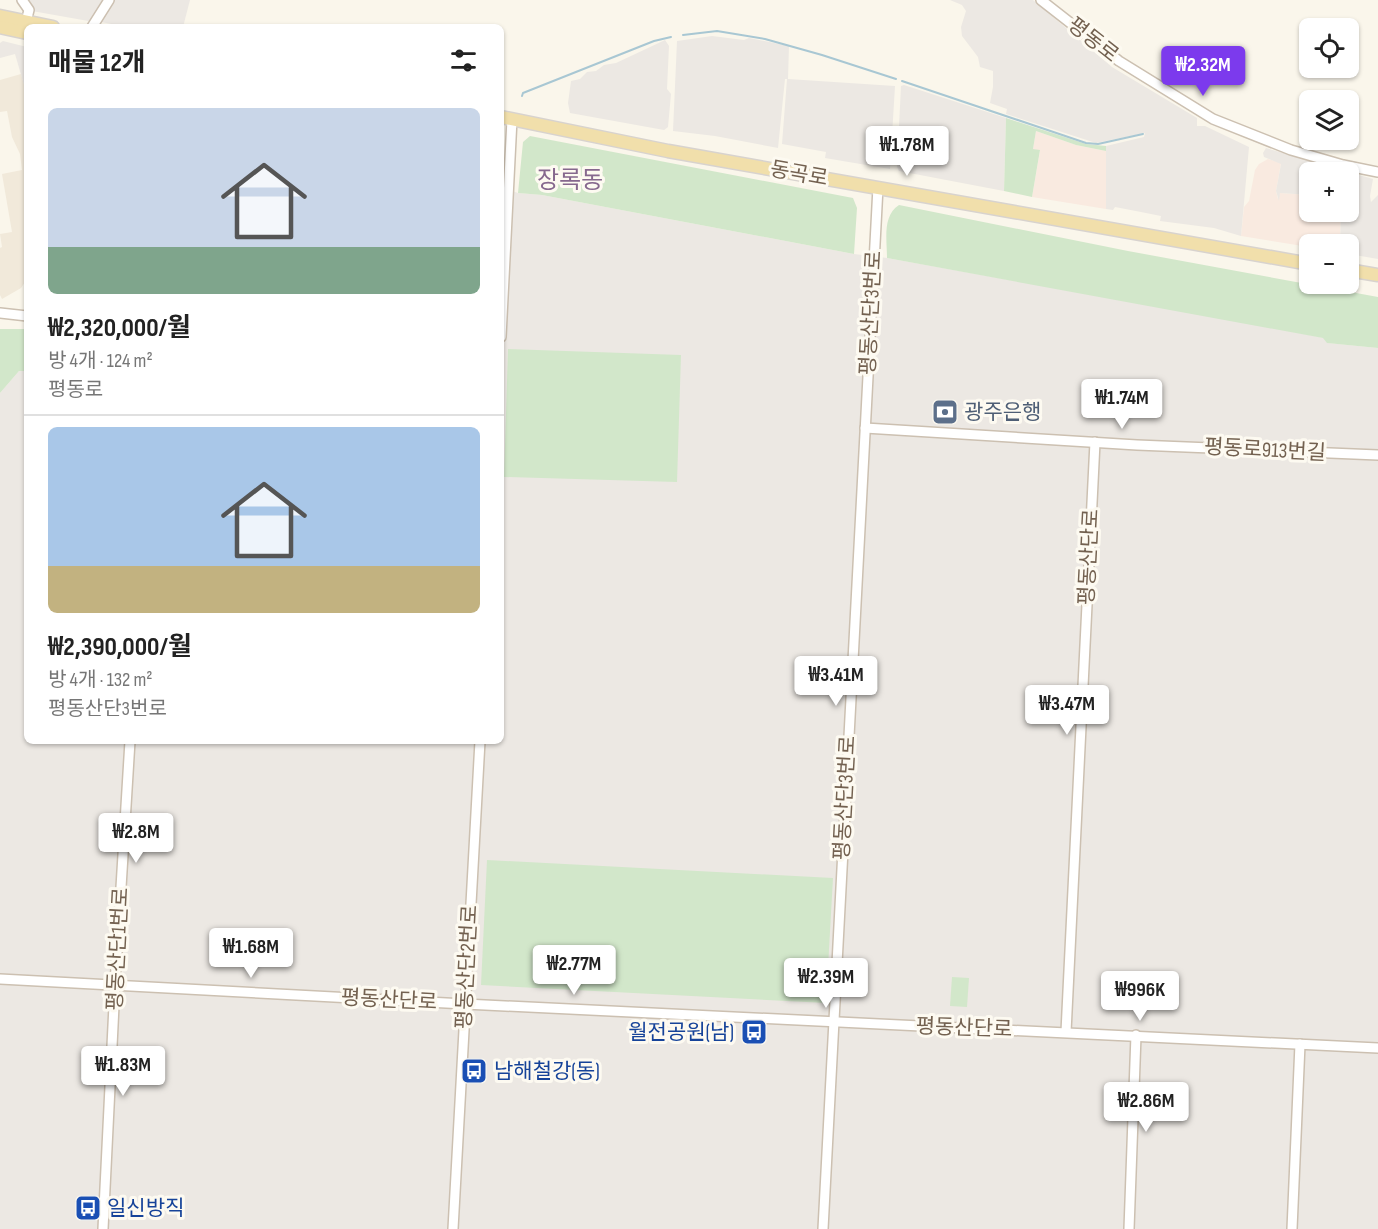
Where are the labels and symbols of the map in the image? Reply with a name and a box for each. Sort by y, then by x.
street label: 평동로 [1062,12,1124,68]
pin: ₩2.32M [1154,46,1252,97]
pin: ₩1.78M [858,126,956,177]
street label: 동곡로 [768,157,830,191]
district label: 장록동 [537,166,603,195]
street label: 평동산단3번로 [855,250,887,376]
pin: ₩1.74M [1073,379,1171,430]
bank icon: 광주은행 [930,397,960,427]
place label: 광주은행 [964,400,1041,425]
street label: 평동로913번길 [1203,434,1327,466]
street label: 평동산단로 [1074,508,1104,606]
pin: ₩3.41M [787,656,885,707]
pin: ₩3.47M [1018,685,1116,736]
street label: 평동산단3번로 [829,735,861,861]
pin: ₩2.8M [94,813,178,864]
street label: 평동산단1번로 [102,887,134,1011]
street label: 평동산단2번로 [451,904,483,1030]
pin: ₩1.68M [202,928,300,979]
pin: ₩2.77M [525,945,623,996]
pin: ₩2.39M [777,958,875,1009]
pin: ₩996K [1098,971,1182,1022]
street label: 평동산단로 [340,985,438,1015]
street label: 평동산단로 [915,1014,1013,1042]
bus stop icon: 월전공원(남) [739,1017,769,1047]
place label: 월전공원(남) [628,1020,734,1045]
pin: ₩1.83M [74,1046,172,1097]
bus stop icon: 남해철강(동) [459,1056,489,1086]
place label: 남해철강(동) [494,1059,600,1084]
pin: ₩2.86M [1097,1082,1195,1133]
bus stop icon: 일신방직 [73,1193,103,1223]
place label: 일신방직 [107,1196,184,1221]

